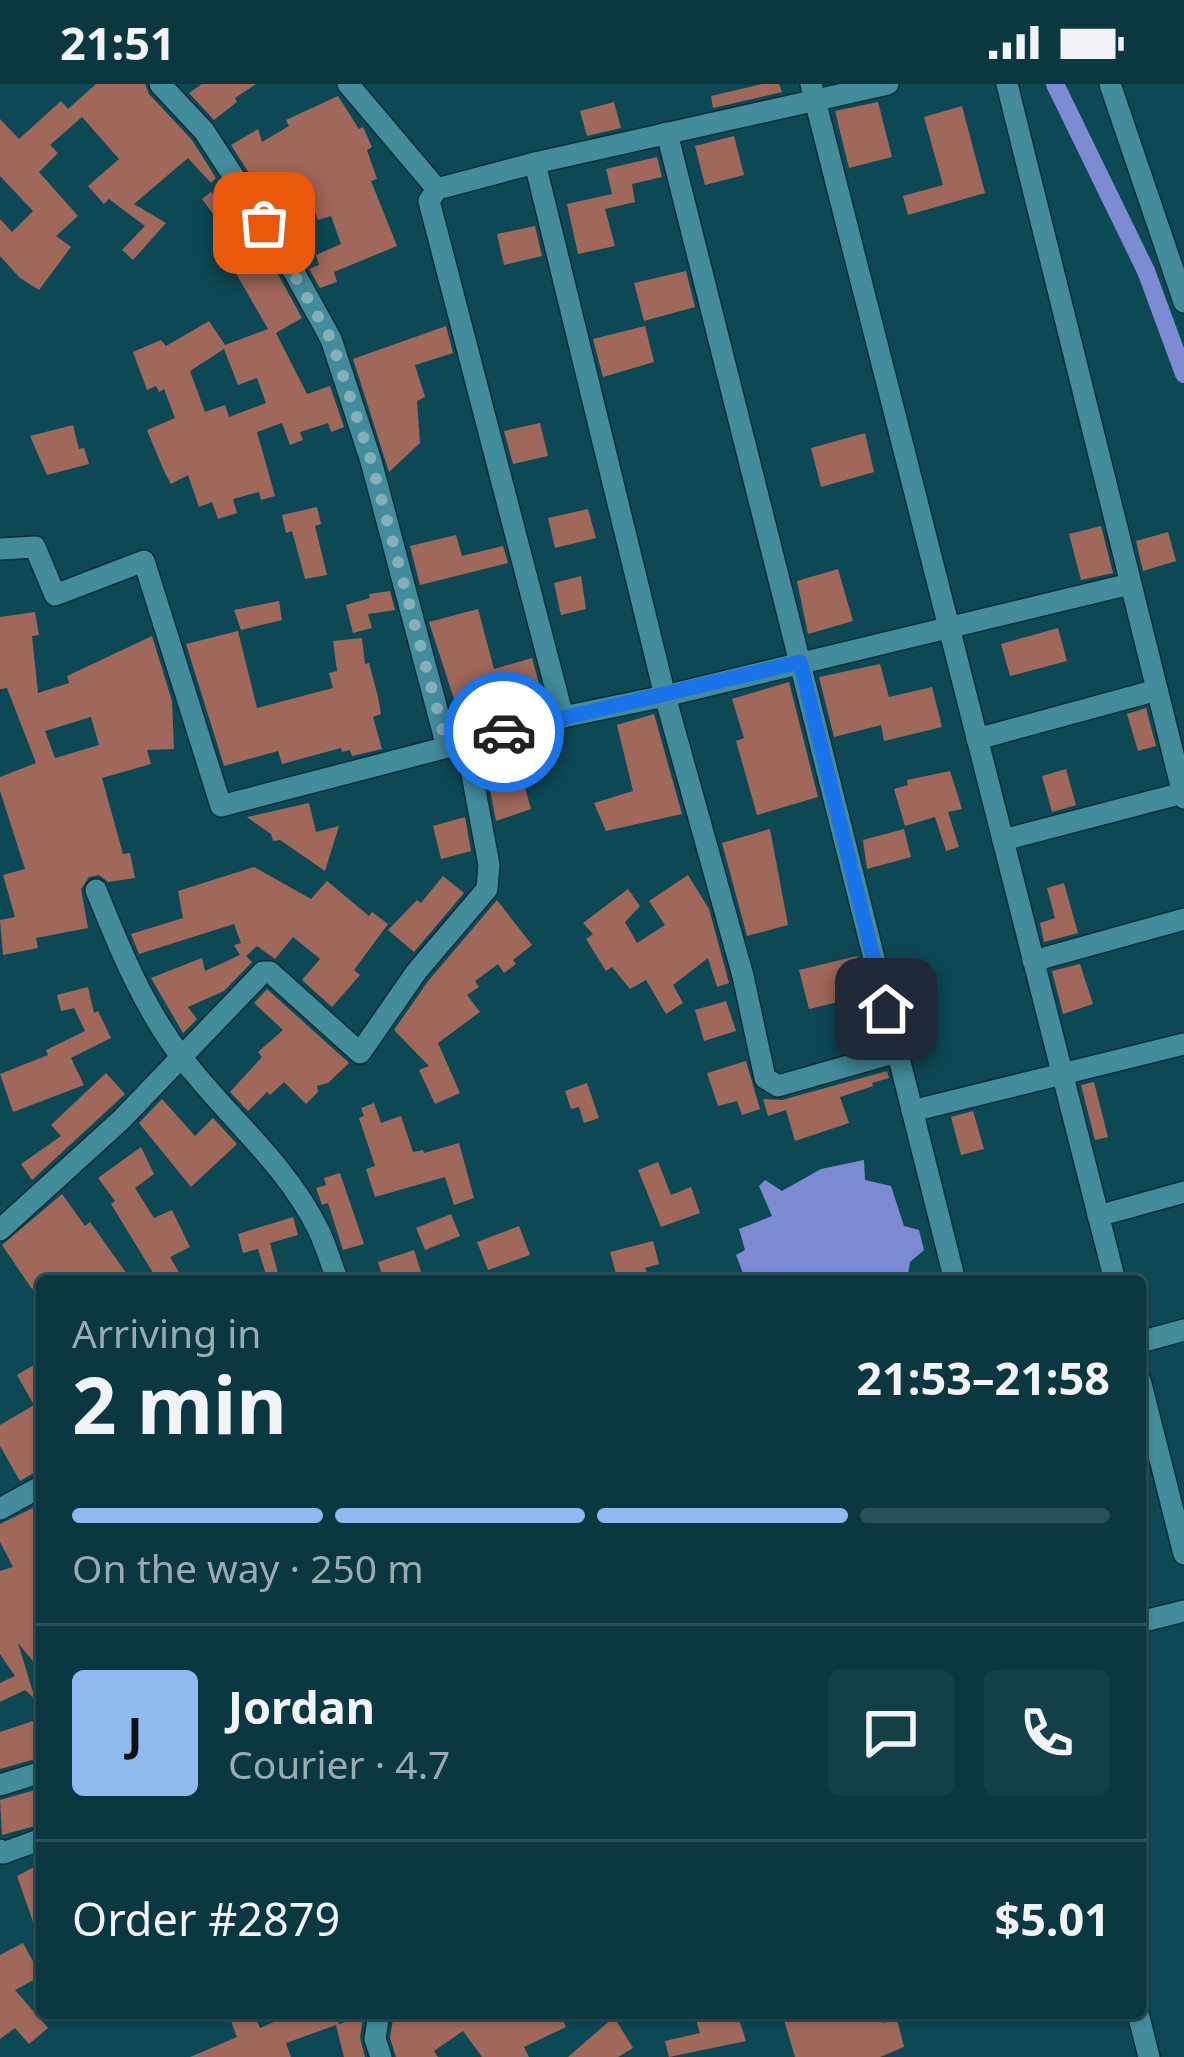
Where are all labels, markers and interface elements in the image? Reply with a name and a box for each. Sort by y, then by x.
text: 21:51 [60,12,176,73]
pin [213,172,315,274]
icon: bag [231,190,297,256]
courier [444,672,564,792]
icon: car [471,699,537,765]
pin [835,958,937,1060]
icon: home [853,976,919,1042]
text: Arriving in [72,1306,261,1359]
text: 21:53–21:58 [856,1347,1110,1408]
text: 2 min [72,1351,287,1457]
text: On the way · 250 m [72,1541,424,1594]
button: chat [828,1670,954,1796]
button: phone [984,1670,1110,1796]
text: Jordan [228,1676,375,1737]
text: J [128,1702,142,1763]
text: Courier · 4.7 [228,1737,450,1790]
text: Order #2879 [72,1888,340,1949]
text: $5.01 [994,1888,1110,1949]

